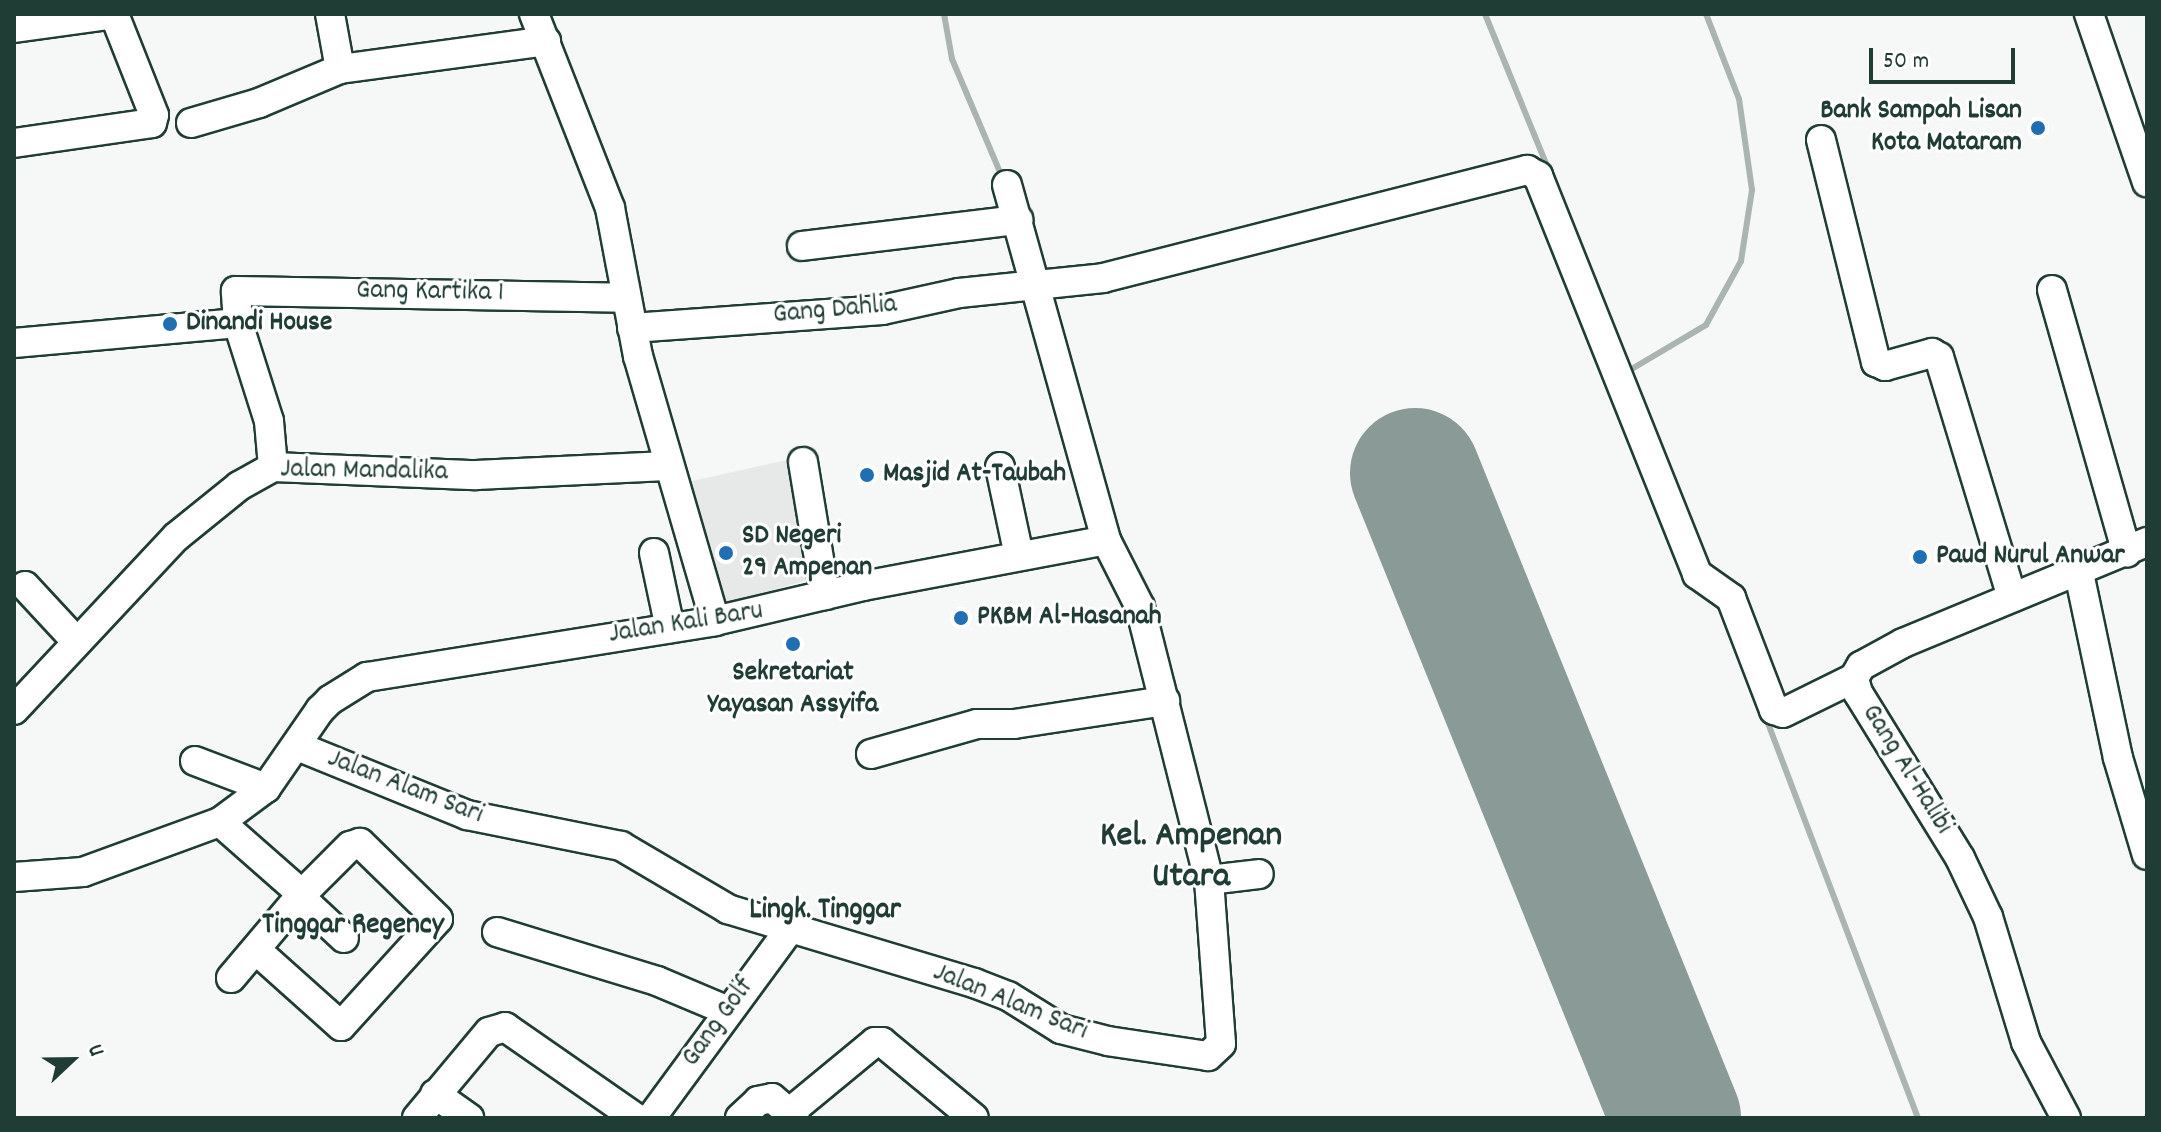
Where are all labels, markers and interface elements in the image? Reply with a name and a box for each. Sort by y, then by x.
scale bar [1873,32,2019,82]
text: 50 m [1883,45,1929,79]
place label: Bank Sampah Lisan Kota Mataram [1820,95,2022,161]
marker: Bank Sampah Lisan Kota Mataram [2029,119,2047,137]
street label: Gang Kartika 1 [356,275,504,311]
street label: Gang Dahlia [772,289,898,333]
place label: Dinandi House [186,307,332,341]
marker: Dinandi House [161,315,179,333]
street label: Jalan Mandalika [280,454,448,490]
place label: Masjid At-Taubah [883,458,1066,492]
marker: Masjid At-Taubah [858,466,876,484]
place label: SD Negeri 29 Ampenan [742,520,872,586]
place label: Paud Nurul Anwar [1936,540,2125,574]
marker: SD Negeri 29 Ampenan [717,544,735,562]
marker: Paud Nurul Anwar [1911,548,1929,566]
street label: Jalan Kali Baru [607,595,765,653]
place label: PKBM Al-Hasanah [977,601,1162,635]
marker: PKBM Al-Hasanah [952,609,970,627]
marker: Sekretariat Yayasan Assyifa [784,635,802,653]
place label: Sekretariat Yayasan Assyifa [708,657,878,723]
street label: Gang Al-Halibi [1853,699,1959,841]
street label: Jalan Alam Sari [322,743,488,833]
district label: Kel. Ampenan Utara [1100,815,1282,900]
district label: Lingk. Tinggar [749,894,901,930]
district label: Tinggar Regency [262,909,444,945]
street label: Jalan Alam Sari [928,957,1092,1049]
street label: Gang Golf [675,972,763,1074]
north arrow [32,1020,112,1100]
text: U [78,1040,111,1062]

